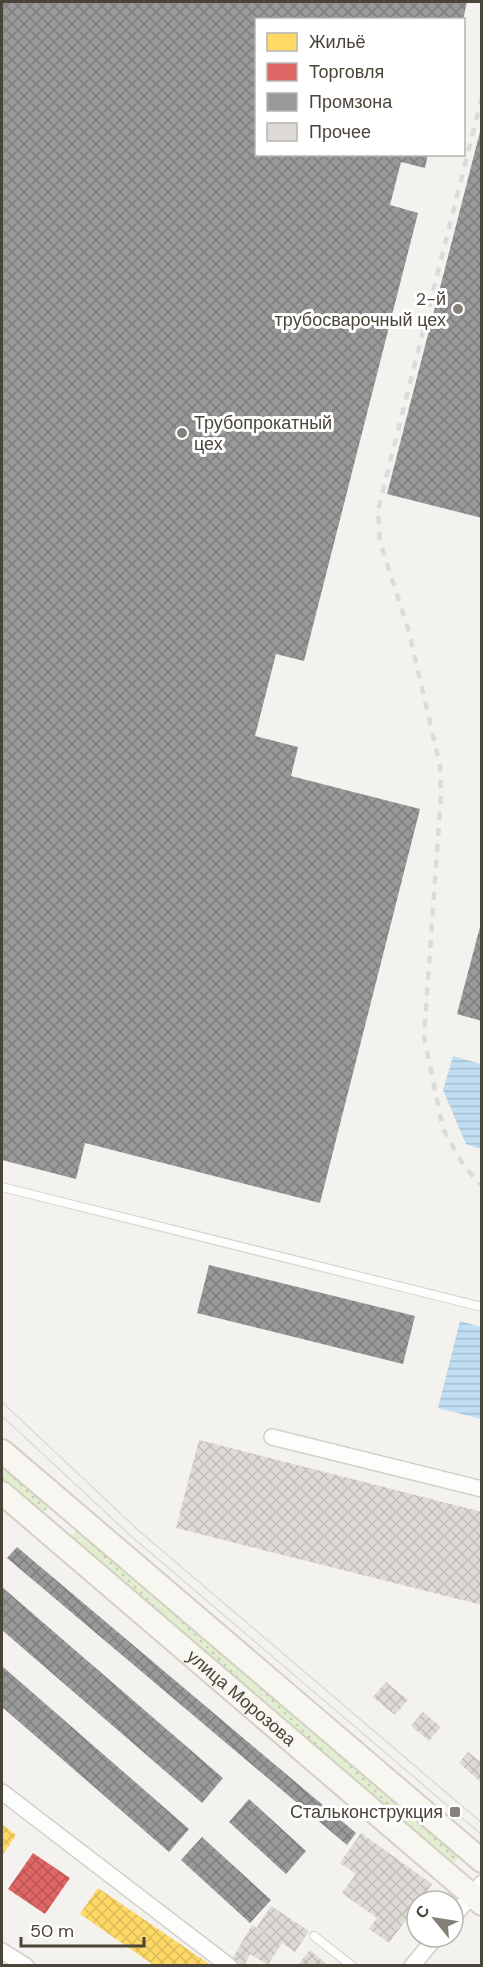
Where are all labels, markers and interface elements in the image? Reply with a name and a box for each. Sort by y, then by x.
legend [255,18,465,156]
text: Жильё [309,30,366,54]
text: Торговля [309,60,384,84]
text: Промзона [309,90,393,114]
text: Прочее [309,120,371,144]
place label: 2-й трубосварочный цех [275,287,446,332]
marker: 2-й трубосварочный цех [451,302,465,316]
place label: Трубопрокатный цех [194,411,332,456]
marker: Трубопрокатный цех [175,426,189,440]
street label: улица Морозова [181,1644,302,1752]
place label: Стальконструкция [290,1800,443,1824]
marker: Стальконструкция [448,1805,462,1819]
north arrow [405,1889,465,1949]
text: С [410,1901,435,1922]
scale bar [21,1910,144,1948]
text: 50 m [30,1919,74,1943]

